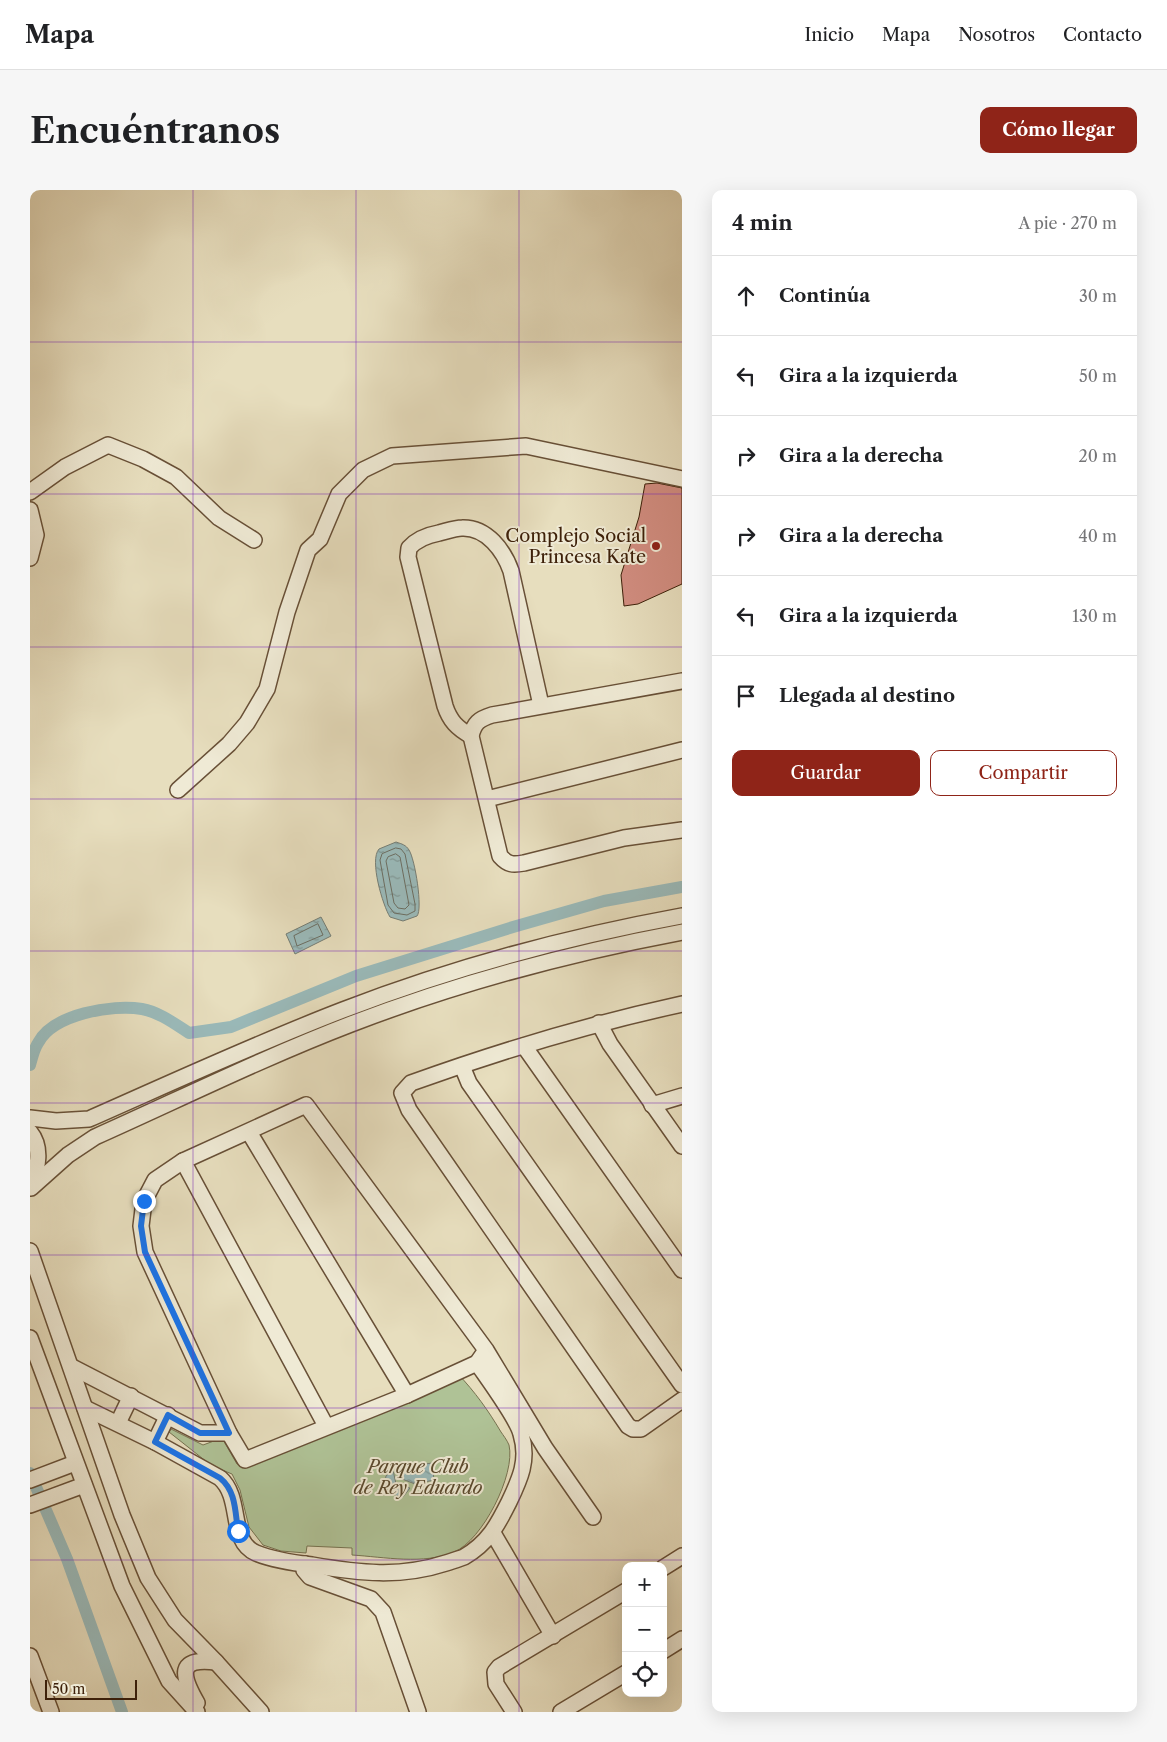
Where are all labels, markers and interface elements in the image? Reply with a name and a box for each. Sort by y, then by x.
text: Mapa [25,20,94,49]
text: Inicio [805,24,854,46]
text: Mapa [882,24,930,46]
text: Nosotros [958,24,1035,46]
text: Contacto [1063,24,1142,46]
button: Cómo llegar [980,107,1137,153]
text: Encuéntranos [30,109,280,152]
text: 4 min [732,210,793,235]
text: A pie · 270 m [1018,213,1117,233]
icon: ahead [732,282,760,310]
text: Continúa [779,284,870,307]
text: 30 m [1079,286,1117,306]
icon: left [732,362,760,390]
text: Gira a la izquierda [779,364,958,387]
text: 50 m [1079,366,1117,386]
icon: right [732,442,760,470]
text: Gira a la derecha [779,444,943,467]
text: 20 m [1078,446,1117,466]
icon: right [732,522,760,550]
text: Gira a la derecha [779,524,943,547]
place label: Complejo Social Princesa Kate [505,525,646,568]
text: 40 m [1078,526,1117,546]
marker: Complejo Social Princesa Kate [650,540,662,552]
icon: left [732,602,760,630]
text: Gira a la izquierda [779,604,958,627]
text: 130 m [1072,606,1117,626]
icon: arrive [732,682,760,710]
text: Llegada al destino [779,684,955,707]
button: Guardar [732,750,920,796]
button: Compartir [930,750,1117,796]
route end [133,1190,156,1213]
park label: Parque Club de Rey Eduardo [354,1456,483,1499]
route start [227,1520,250,1543]
map controls [622,1562,667,1697]
button: + [622,1562,667,1607]
button: − [622,1607,667,1652]
button: locate [622,1652,667,1697]
scale bar [45,1677,138,1700]
text: 50 m [52,1680,85,1698]

